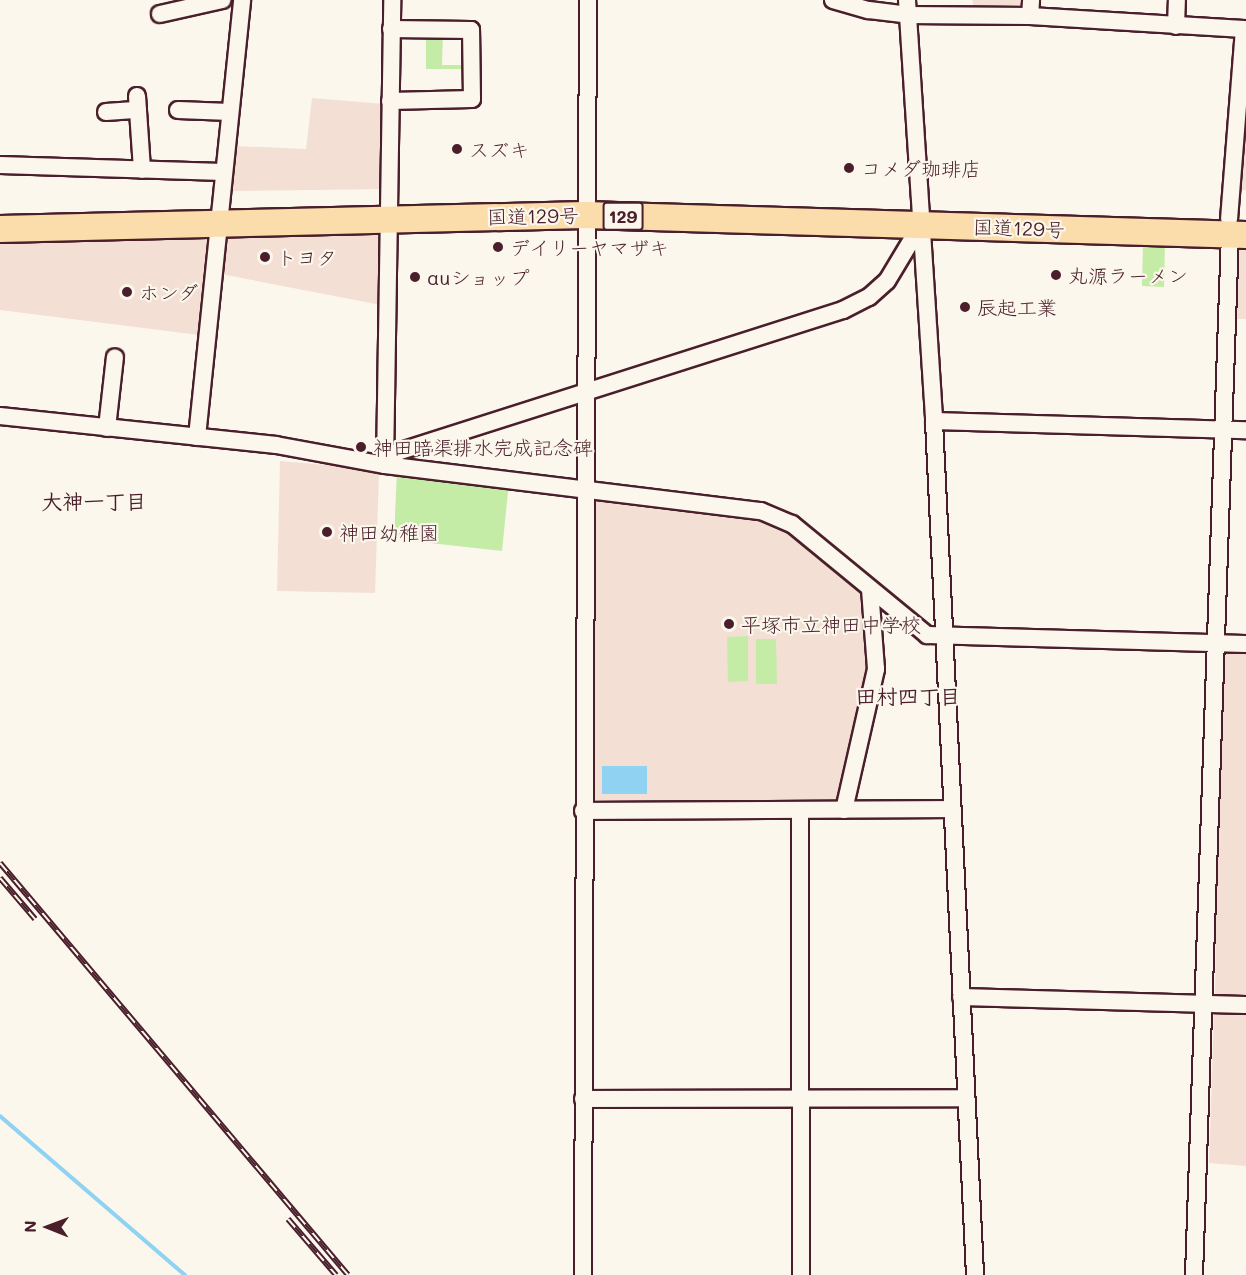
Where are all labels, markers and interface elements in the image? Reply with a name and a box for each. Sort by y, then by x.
place label: スズキ [469,137,529,161]
marker: スズキ [450,142,464,156]
place label: コメダ珈琲店 [861,156,981,180]
marker: コメダ珈琲店 [842,161,856,175]
road number: 129 [602,201,644,231]
street label: 国道129号 [487,203,579,229]
street label: 国道129号 [973,214,1065,242]
place label: デイリーヤマザキ [510,235,670,259]
marker: デイリーヤマザキ [491,240,505,254]
place label: トヨタ [277,245,337,269]
marker: トヨタ [258,250,272,264]
place label: 丸源ラーメン [1068,263,1188,287]
place label: auショップ [427,265,530,289]
marker: 丸源ラーメン [1049,268,1063,282]
marker: auショップ [408,270,422,284]
place label: ホンダ [139,280,199,304]
marker: ホンダ [120,285,134,299]
place label: 辰起工業 [977,295,1057,319]
marker: 辰起工業 [958,300,972,314]
place label: 神田暗渠排水完成記念碑 [373,435,593,459]
marker: 神田暗渠排水完成記念碑 [354,440,368,454]
district label: 大神一丁目 [42,488,146,514]
place label: 神田幼稚園 [339,520,439,544]
marker: 神田幼稚園 [320,525,334,539]
place label: 平塚市立神田中学校 [741,612,921,636]
marker: 平塚市立神田中学校 [722,617,736,631]
district label: 田村四丁目 [856,683,960,709]
north arrow [18,1197,78,1257]
text: N [19,1220,40,1233]

